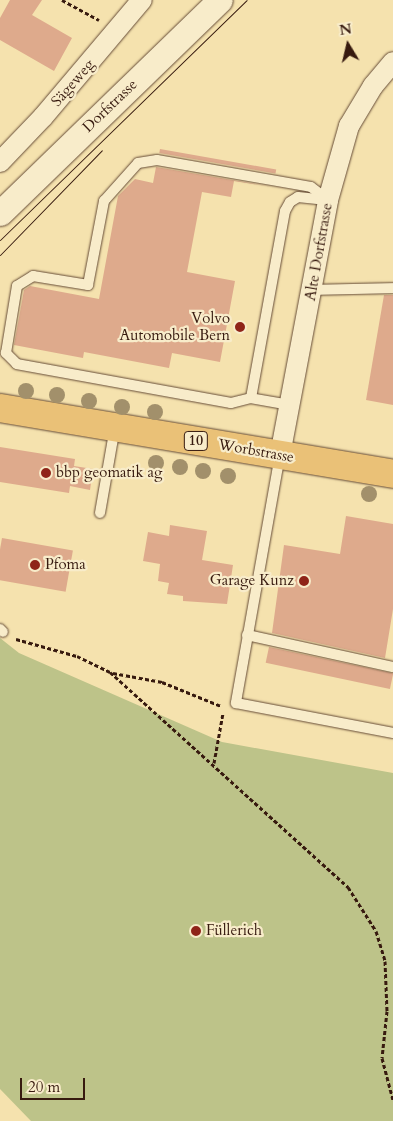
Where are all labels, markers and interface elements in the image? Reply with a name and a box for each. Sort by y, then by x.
text: N [338,19,353,40]
north arrow [323,20,373,70]
street label: Sägeweg [48,56,98,110]
street label: Dorfstrasse [79,76,141,136]
street label: Alte Dorfstrasse [302,202,336,302]
place label: Volvo Automobile Bern [120,309,230,344]
marker: Volvo Automobile Bern [234,321,246,333]
road number: 10 [184,430,208,452]
street label: Worbstrasse [217,435,295,467]
place label: bbp geomatik ag [56,464,163,482]
marker: bbp geomatik ag [40,467,52,479]
place label: Pfoma [45,556,86,574]
marker: Pfoma [29,559,41,571]
place label: Garage Kunz [210,572,294,590]
marker: Garage Kunz [298,575,310,587]
place label: Füllerich [206,922,262,940]
marker: Füllerich [190,925,202,937]
scale bar [22,1068,88,1100]
text: 20 m [28,1077,60,1097]

